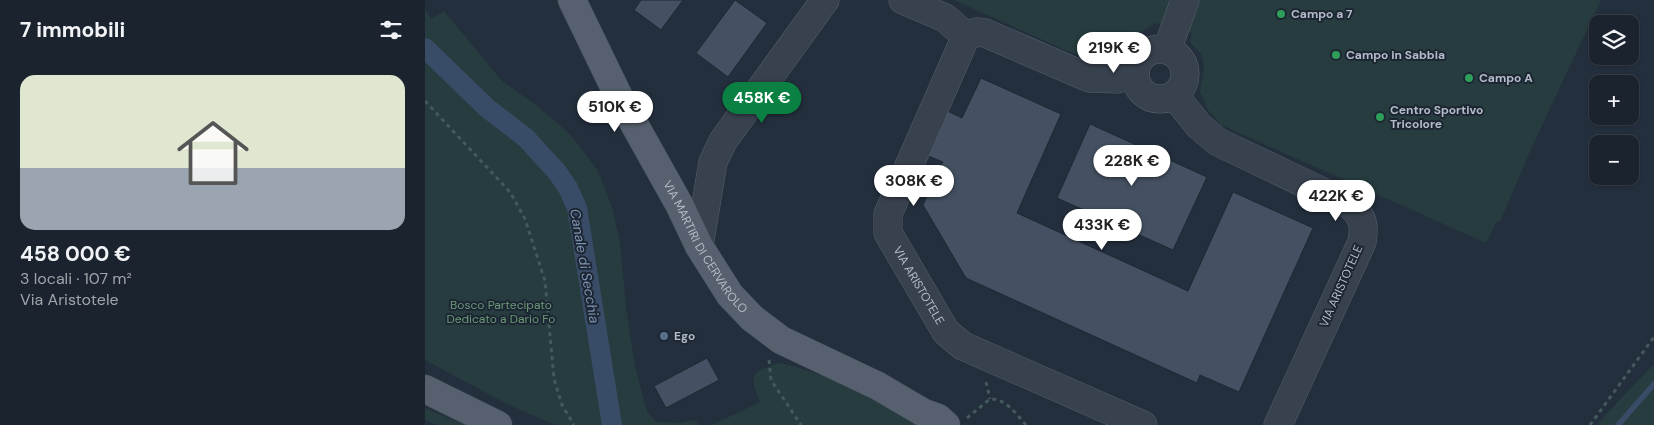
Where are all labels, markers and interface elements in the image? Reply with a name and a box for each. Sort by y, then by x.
place label: Campo a 7 [1291,6,1353,22]
marker: Campo a 7 [1275,8,1287,20]
map controls [1589,15,1639,185]
button: layers [1589,15,1639,65]
text: 7 immobili [20,16,125,44]
icon: filters [377,16,405,44]
pin: 219K € [1073,32,1155,74]
text: 219K € [1088,37,1140,58]
place label: Campo in Sabbia [1346,47,1445,63]
marker: Campo in Sabbia [1330,49,1342,61]
place label: Campo A [1479,70,1533,86]
marker: Campo A [1463,72,1475,84]
button: + [1589,75,1639,125]
pin: 458K € [721,82,803,124]
text: 458K € [733,87,791,108]
pin: 510K € [574,90,656,133]
text: 510K € [588,96,642,117]
place label: Centro Sportivo Tricolore [1390,102,1483,132]
icon: home [168,108,258,198]
marker: Centro Sportivo Tricolore [1374,111,1386,123]
button: − [1589,135,1639,185]
pin: 228K € [1091,144,1173,187]
text: 228K € [1104,150,1160,171]
pin: 308K € [873,164,955,207]
text: 308K € [885,170,943,191]
street label: VIA MARTIRI DI CERVAROLO [659,178,751,317]
pin: 422K € [1295,180,1377,222]
text: 422K € [1308,185,1364,206]
water label: Canale di Secchia [566,207,604,325]
pin: 433K € [1061,208,1143,251]
text: 433K € [1074,214,1130,235]
text: 458 000 € [20,240,131,268]
street label: VIA ARISTOTELE [1316,242,1366,330]
street label: VIA ARISTOTELE [890,243,948,328]
text: 3 locali · 107 m² [20,268,132,289]
text: Via Aristotele [20,289,119,310]
park label: Bosco Partecipato Dedicato a Dario Fo [447,297,555,327]
place label: Ego [674,328,695,344]
marker: Ego [658,330,670,342]

